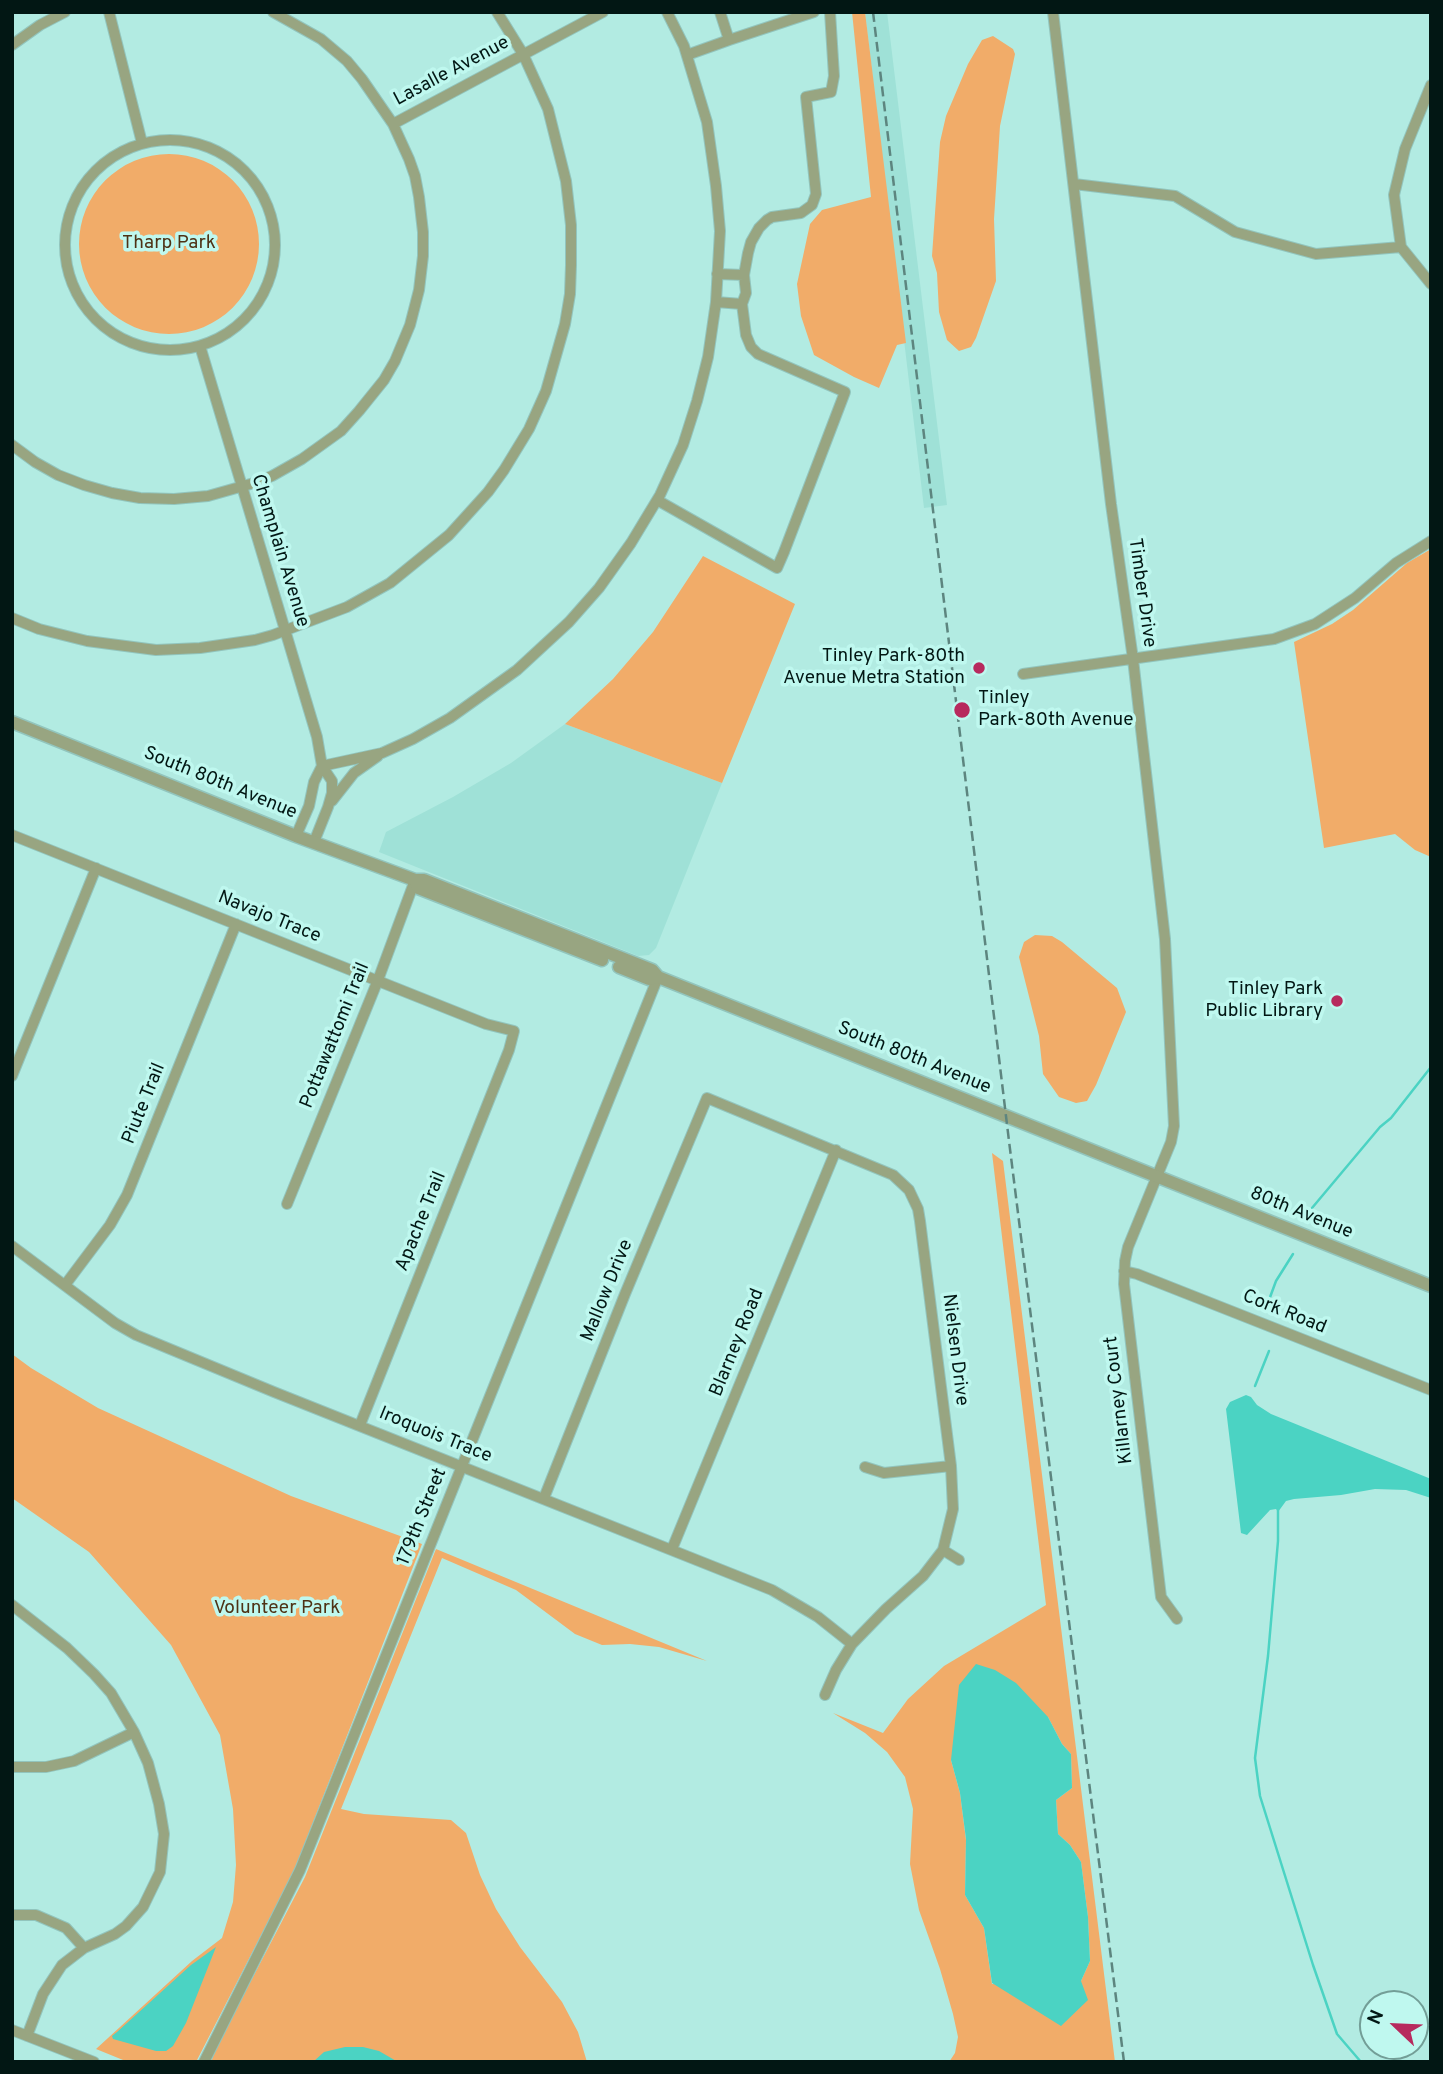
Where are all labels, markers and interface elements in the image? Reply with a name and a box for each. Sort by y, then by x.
street label: Lasalle Avenue [390,32,514,112]
park label: Tharp Park [122,233,216,255]
street label: Champlain Avenue [245,472,313,630]
street label: Timber Drive [1122,537,1160,649]
place label: Tinley Park-80th Avenue Metra Station [783,646,965,690]
marker: Tinley Park-80th Avenue Metra Station [971,660,987,676]
place label: Tinley Park-80th Avenue [978,688,1133,732]
marker: Tinley Park-80th Avenue [952,700,972,720]
street label: South 80th Avenue [140,743,300,825]
street label: Navajo Trace [214,887,324,949]
street label: Pottawattomi Trail [296,960,376,1112]
place label: Tinley Park Public Library [1205,979,1323,1023]
marker: Tinley Park Public Library [1329,993,1345,1009]
street label: South 80th Avenue [834,1018,994,1100]
street label: Piute Trail [118,1060,172,1148]
street label: Apache Trail [392,1169,452,1275]
street label: 80th Avenue [1246,1183,1356,1245]
street label: Mallow Drive [577,1237,639,1345]
street label: Blarney Road [706,1286,770,1400]
street label: Cork Road [1239,1286,1329,1340]
street label: Nielsen Drive [936,1293,972,1407]
street label: Killarney Court [1101,1335,1139,1465]
street label: Iroquois Trace [375,1403,495,1469]
street label: 179th Street [393,1465,453,1569]
park label: Volunteer Park [214,1598,340,1620]
north arrow [1359,1990,1429,2060]
text: N [1363,2007,1390,2029]

